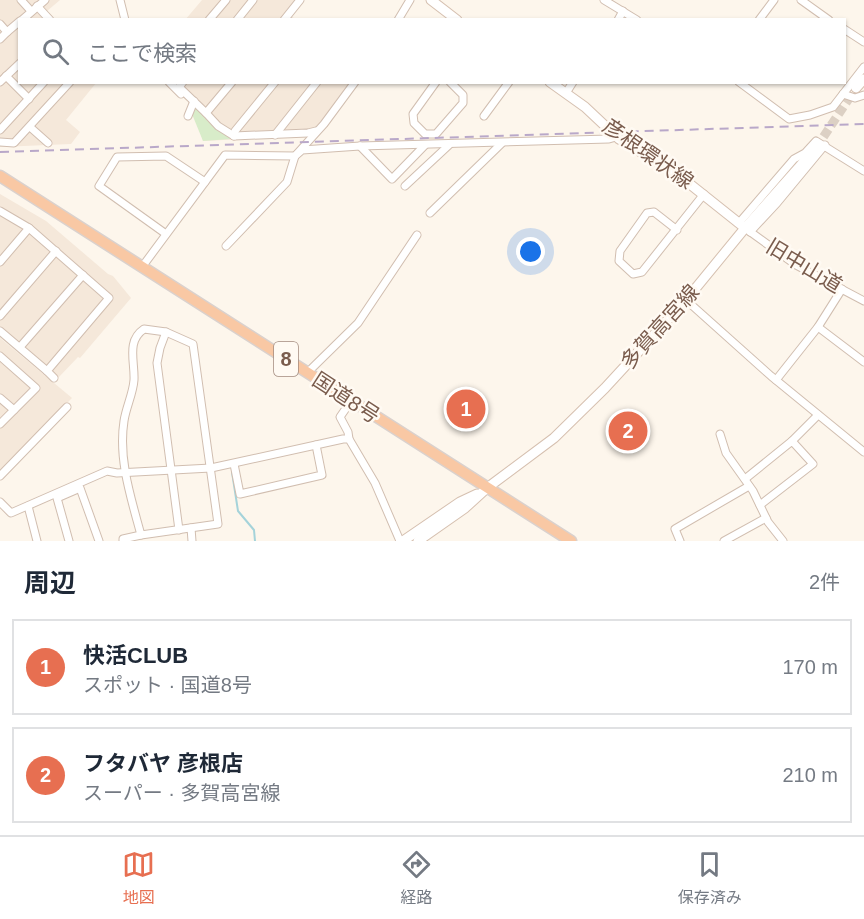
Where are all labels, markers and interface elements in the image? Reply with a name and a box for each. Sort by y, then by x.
search box [18,18,846,84]
icon: search [39,35,72,68]
text: ここで検索 [87,41,197,66]
street label: 彦根環状線 [599,114,698,193]
street label: 旧中山道 [762,234,846,297]
your location [516,237,545,266]
street label: 多賀高宮線 [616,280,703,373]
road number: 8 [274,342,298,376]
street label: 国道8号 [309,368,384,428]
pin: 1 [446,386,486,432]
pin: 2 [608,408,648,454]
text: 周辺 [24,568,76,598]
text: 2件 [809,571,840,593]
text: 快活CLUB [83,643,188,668]
text: 1 [40,656,51,678]
text: 170 m [782,656,838,678]
text: スポット · 国道8号 [83,674,252,696]
text: フタバヤ 彦根店 [83,751,243,776]
text: 2 [40,764,51,786]
text: 210 m [782,764,838,786]
text: スーパー · 多賀高宮線 [83,782,281,804]
tab: 地図 [122,848,155,908]
tab: 経路 [400,848,433,908]
tab: 保存済み [678,848,742,908]

